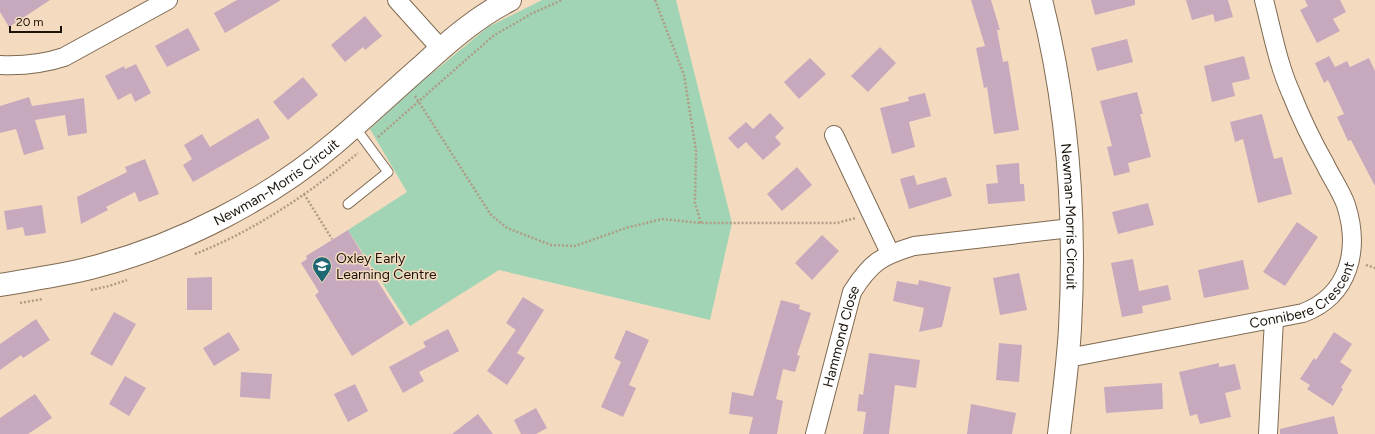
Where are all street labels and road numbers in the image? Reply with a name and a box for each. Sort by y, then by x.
street label: Newman-Morris Circuit [211,135,343,230]
street label: Newman-Morris Circuit [1057,143,1080,290]
street label: Connibere Crescent [1248,260,1358,332]
street label: Hammond Close [820,282,863,389]

